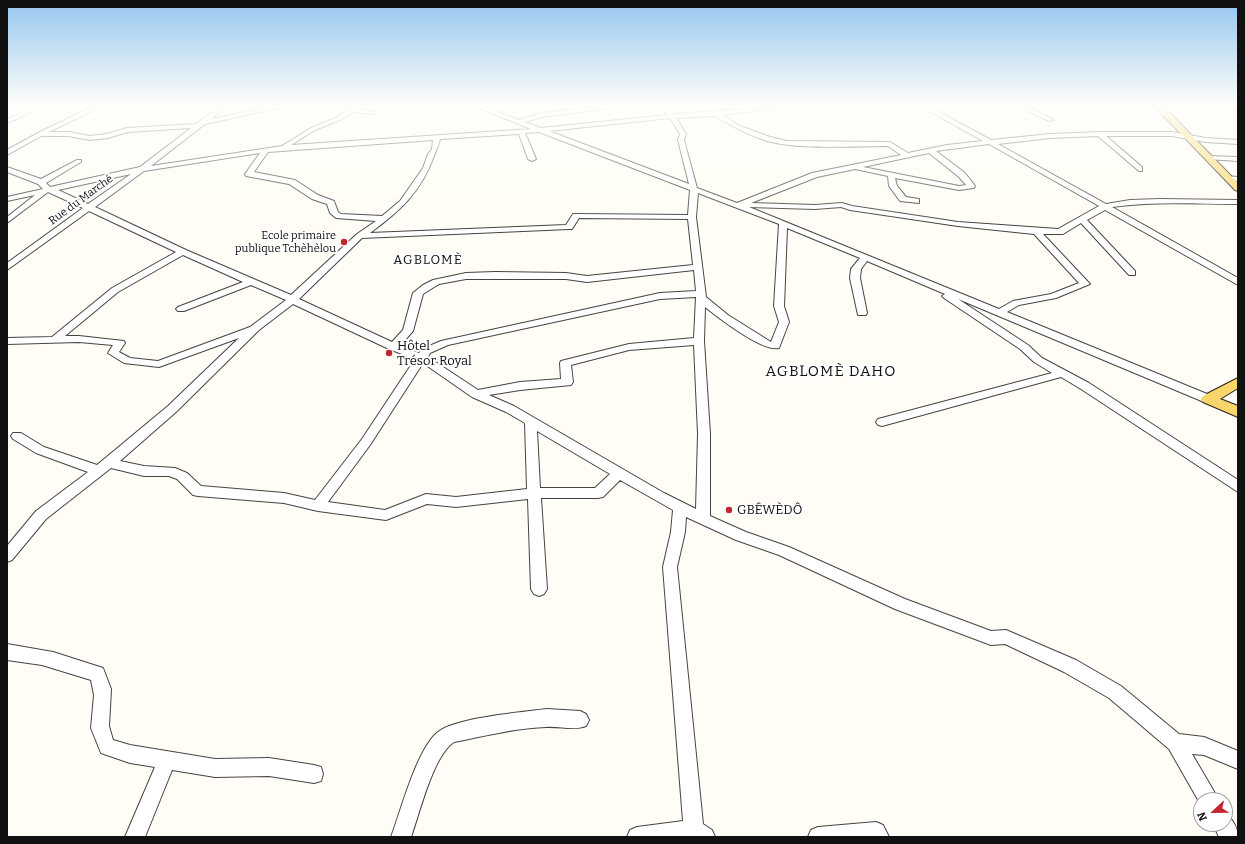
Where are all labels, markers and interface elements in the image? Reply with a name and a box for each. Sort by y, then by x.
street label: Rue du Marché [46,172,116,228]
place label: Ecole primaire publique Tchèhèlou [235,229,336,255]
marker: Ecole primaire publique Tchèhèlou [339,237,349,247]
district label: AGBLOMÈ [393,252,463,268]
place label: Hôtel Trésor Royal [397,338,472,369]
marker: Hôtel Trésor Royal [384,348,394,358]
district label: AGBLOMÈ DAHO [766,363,896,381]
place label: GBÊWÈDÔ [737,502,802,518]
marker: GBÊWÈDÔ [724,505,734,515]
north arrow [1193,792,1233,832]
text: N [1195,810,1210,823]

